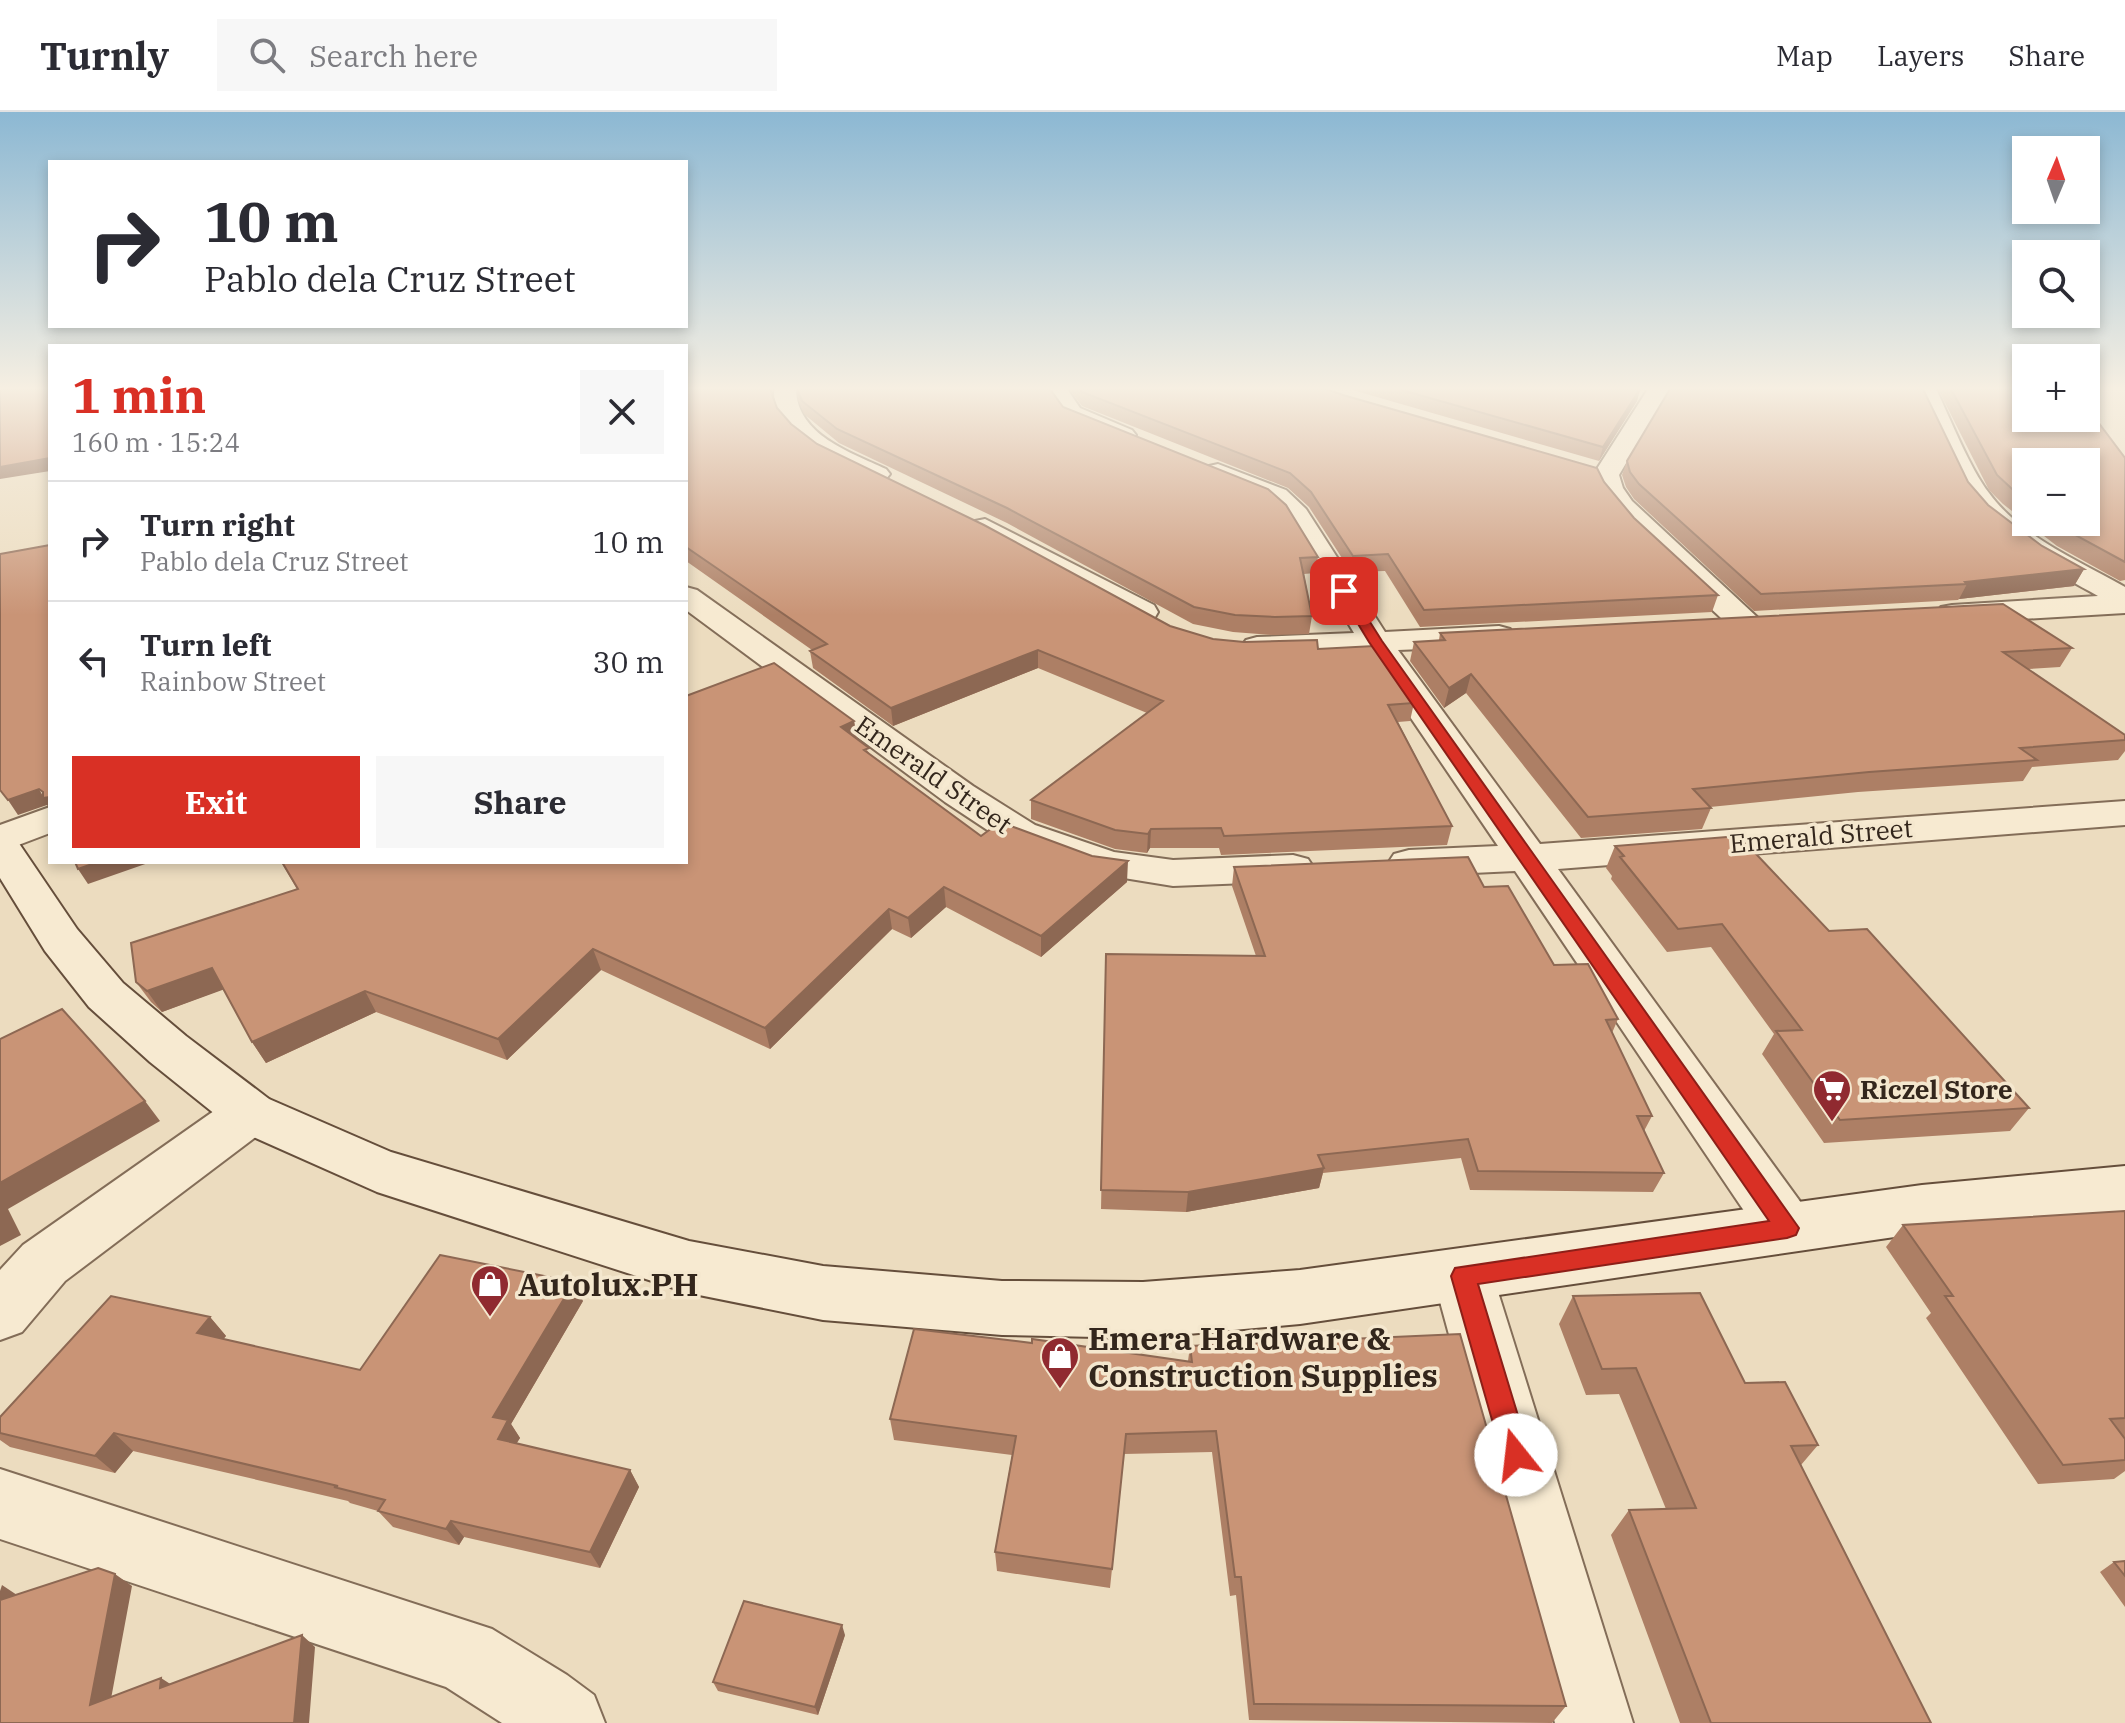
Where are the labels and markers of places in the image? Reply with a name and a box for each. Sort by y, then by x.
pin [1310,557,1378,625]
supermarket icon: Riczel Store [1811,1068,1853,1123]
place label: Riczel Store [1860,1072,2013,1106]
shop icon: Autolux.PH [469,1263,511,1318]
place label: Autolux.PH [518,1263,698,1305]
place label: Emera Hardware & Construction Supplies [1088,1317,1438,1396]
shop icon: Emera Hardware & Construction Supplies [1039,1335,1081,1390]

